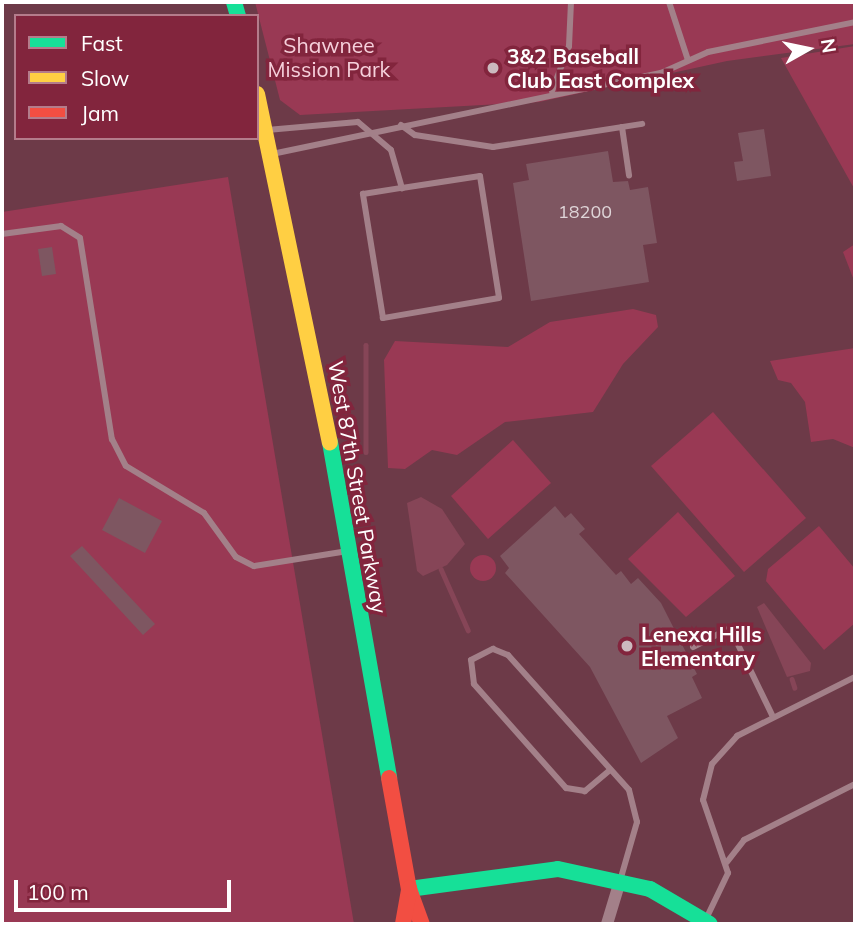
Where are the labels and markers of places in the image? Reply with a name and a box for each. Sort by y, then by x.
place label: 3&2 Baseball Club East Complex [507,43,694,93]
marker: 3&2 Baseball Club East Complex [485,60,501,76]
place label: Lenexa Hills Elementary [641,621,762,671]
marker: Lenexa Hills Elementary [619,638,635,654]

